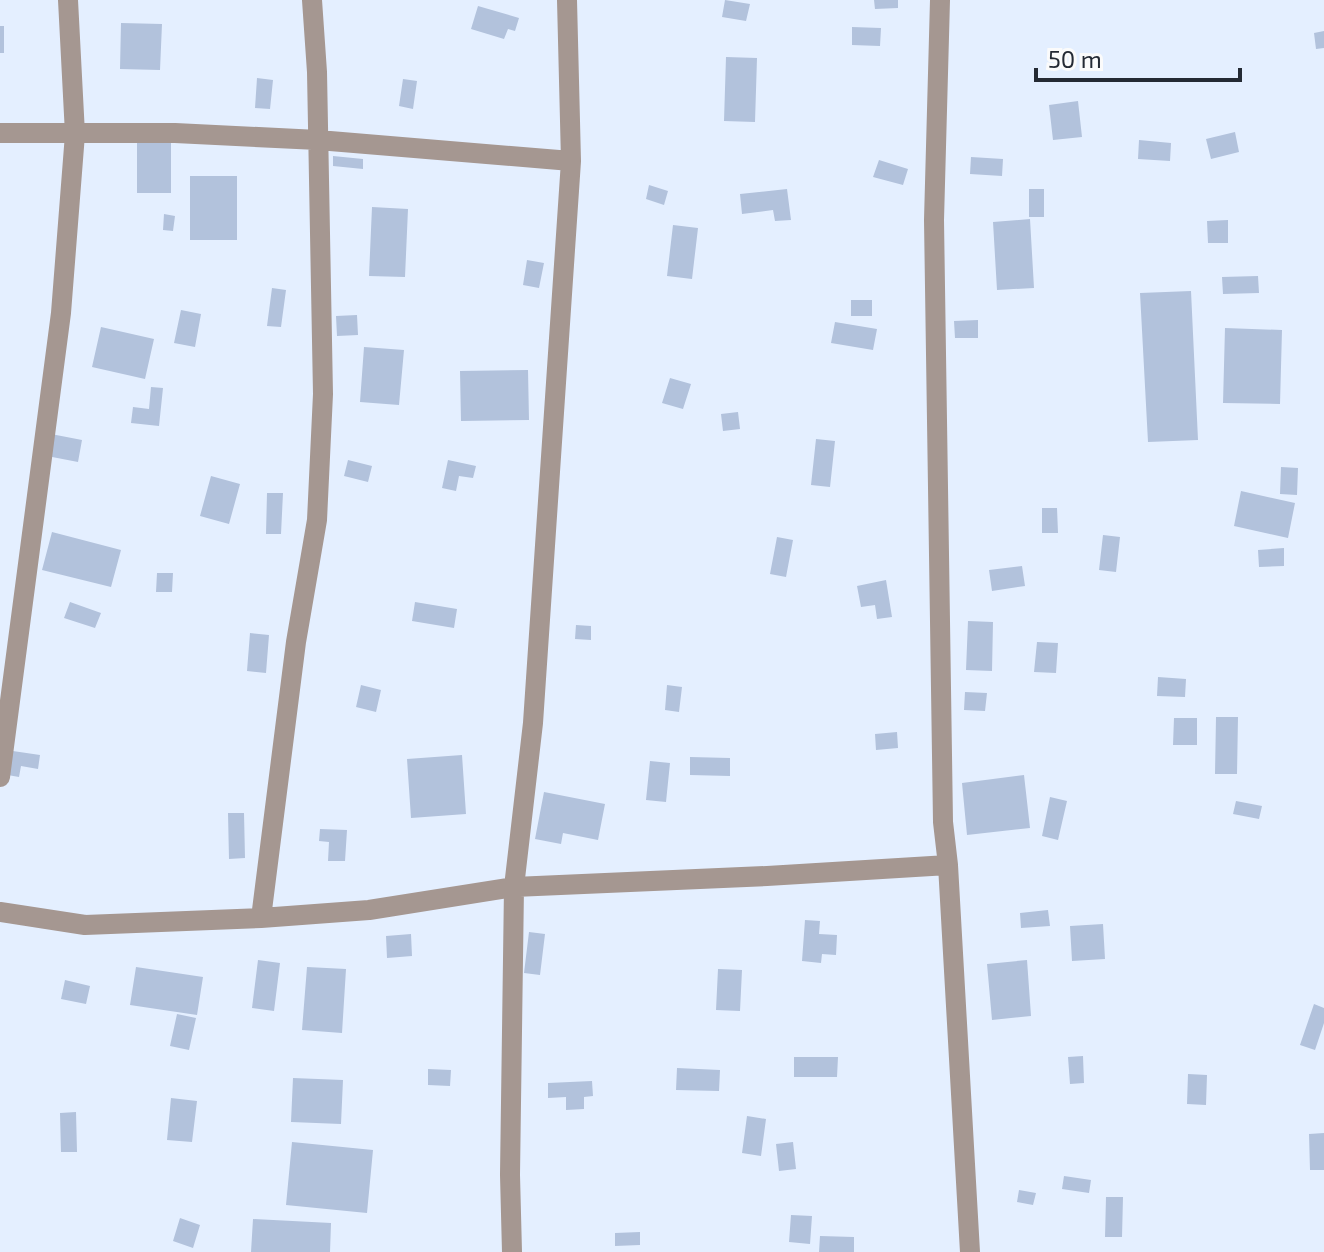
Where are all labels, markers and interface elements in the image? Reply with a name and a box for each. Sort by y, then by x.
scale bar [1036,32,1240,82]
text: 50 m [1048,44,1102,73]

